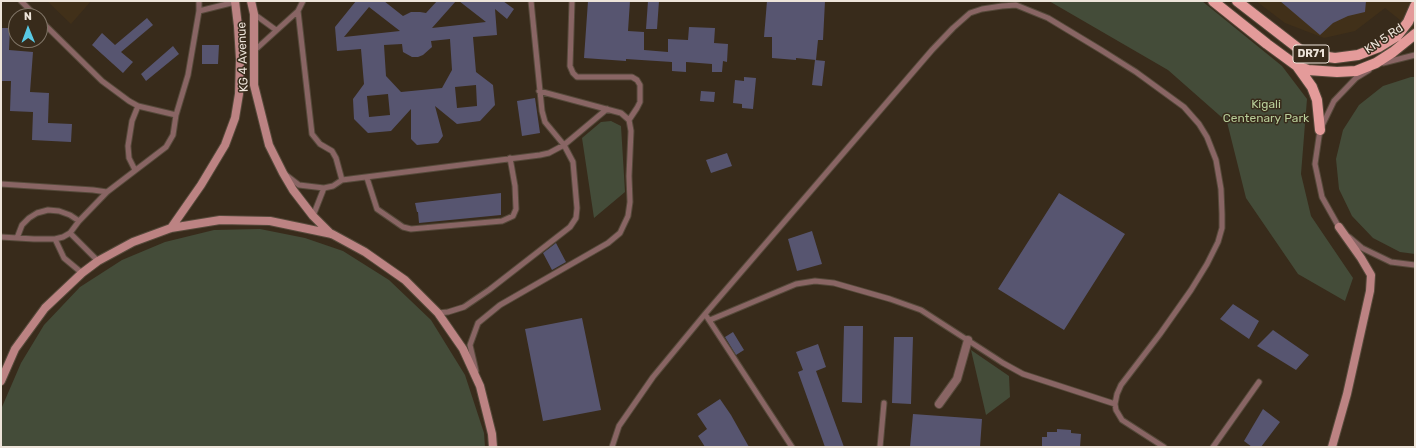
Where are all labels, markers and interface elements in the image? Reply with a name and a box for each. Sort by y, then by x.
north arrow [8,8,48,48]
text: N [24,10,32,23]
street label: KN 5 Rd [1362,21,1406,57]
street label: KG 4 Avenue [235,22,251,92]
road number: DR71 [1293,45,1329,63]
park label: Kigali Centenary Park [1223,98,1309,126]

